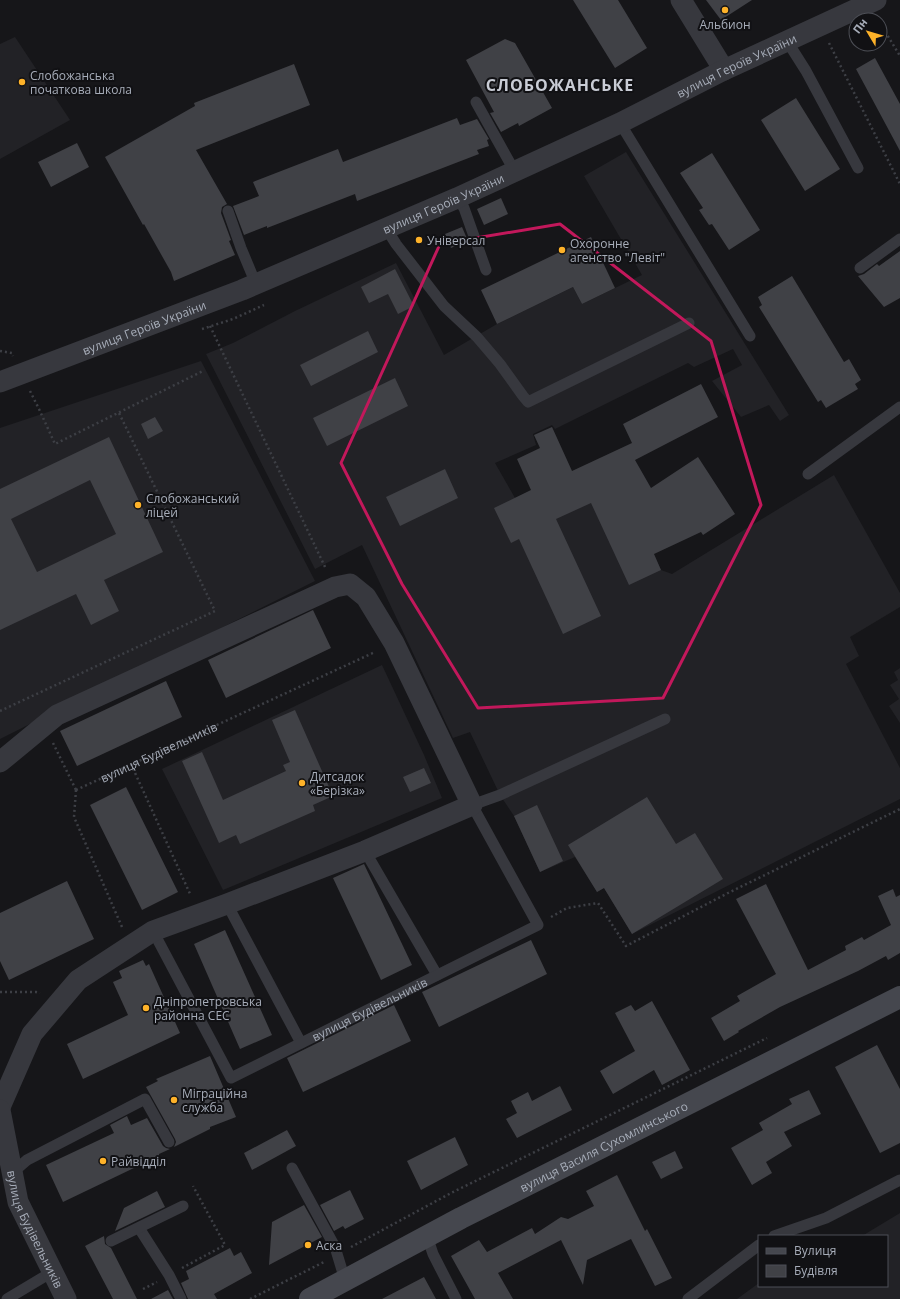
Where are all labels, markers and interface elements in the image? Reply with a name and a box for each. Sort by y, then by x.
marker: Альбион [720,5,730,15]
north arrow [848,12,888,52]
text: Пн [849,15,870,36]
place label: Альбион [699,16,751,33]
street label: вулиця Героїв України [673,29,799,101]
place label: Cлобожанська початкова школа [30,67,132,98]
district label: СЛОБОЖАНСЬКЕ [486,74,634,96]
marker: Cлобожанська початкова школа [17,77,27,87]
street label: вулиця Героїв України [380,169,507,237]
place label: Універсал [427,232,485,249]
marker: Універсал [414,235,424,245]
place label: Охоронне агенство "Левіт" [570,235,665,266]
marker: Охоронне агенство "Левіт" [557,245,567,255]
street label: вулиця Героїв України [80,296,208,359]
place label: Слобожанський ліцей [146,490,239,521]
marker: Слобожанський ліцей [133,500,143,510]
street label: вулиця Будівельників [97,717,220,786]
place label: Дитсадок «Берізка» [310,768,365,799]
marker: Дитсадок «Берізка» [297,778,307,788]
street label: вулиця Будівельників [309,973,430,1045]
place label: Дніпропетровська районна СЕС [154,993,262,1024]
marker: Дніпропетровська районна СЕС [141,1003,151,1013]
place label: Міграційна служба [182,1085,247,1116]
marker: Міграційна служба [169,1095,179,1105]
street label: вулиця Василя Сухомлинського [517,1097,690,1196]
place label: Райвідділ [111,1153,166,1170]
marker: Райвідділ [98,1156,108,1166]
street label: вулиця Будівельників [3,1169,68,1291]
legend [758,1235,888,1287]
place label: Аска [316,1237,342,1254]
marker: Аска [303,1240,313,1250]
text: Вулиця [794,1242,836,1259]
text: Будівля [794,1262,838,1279]

